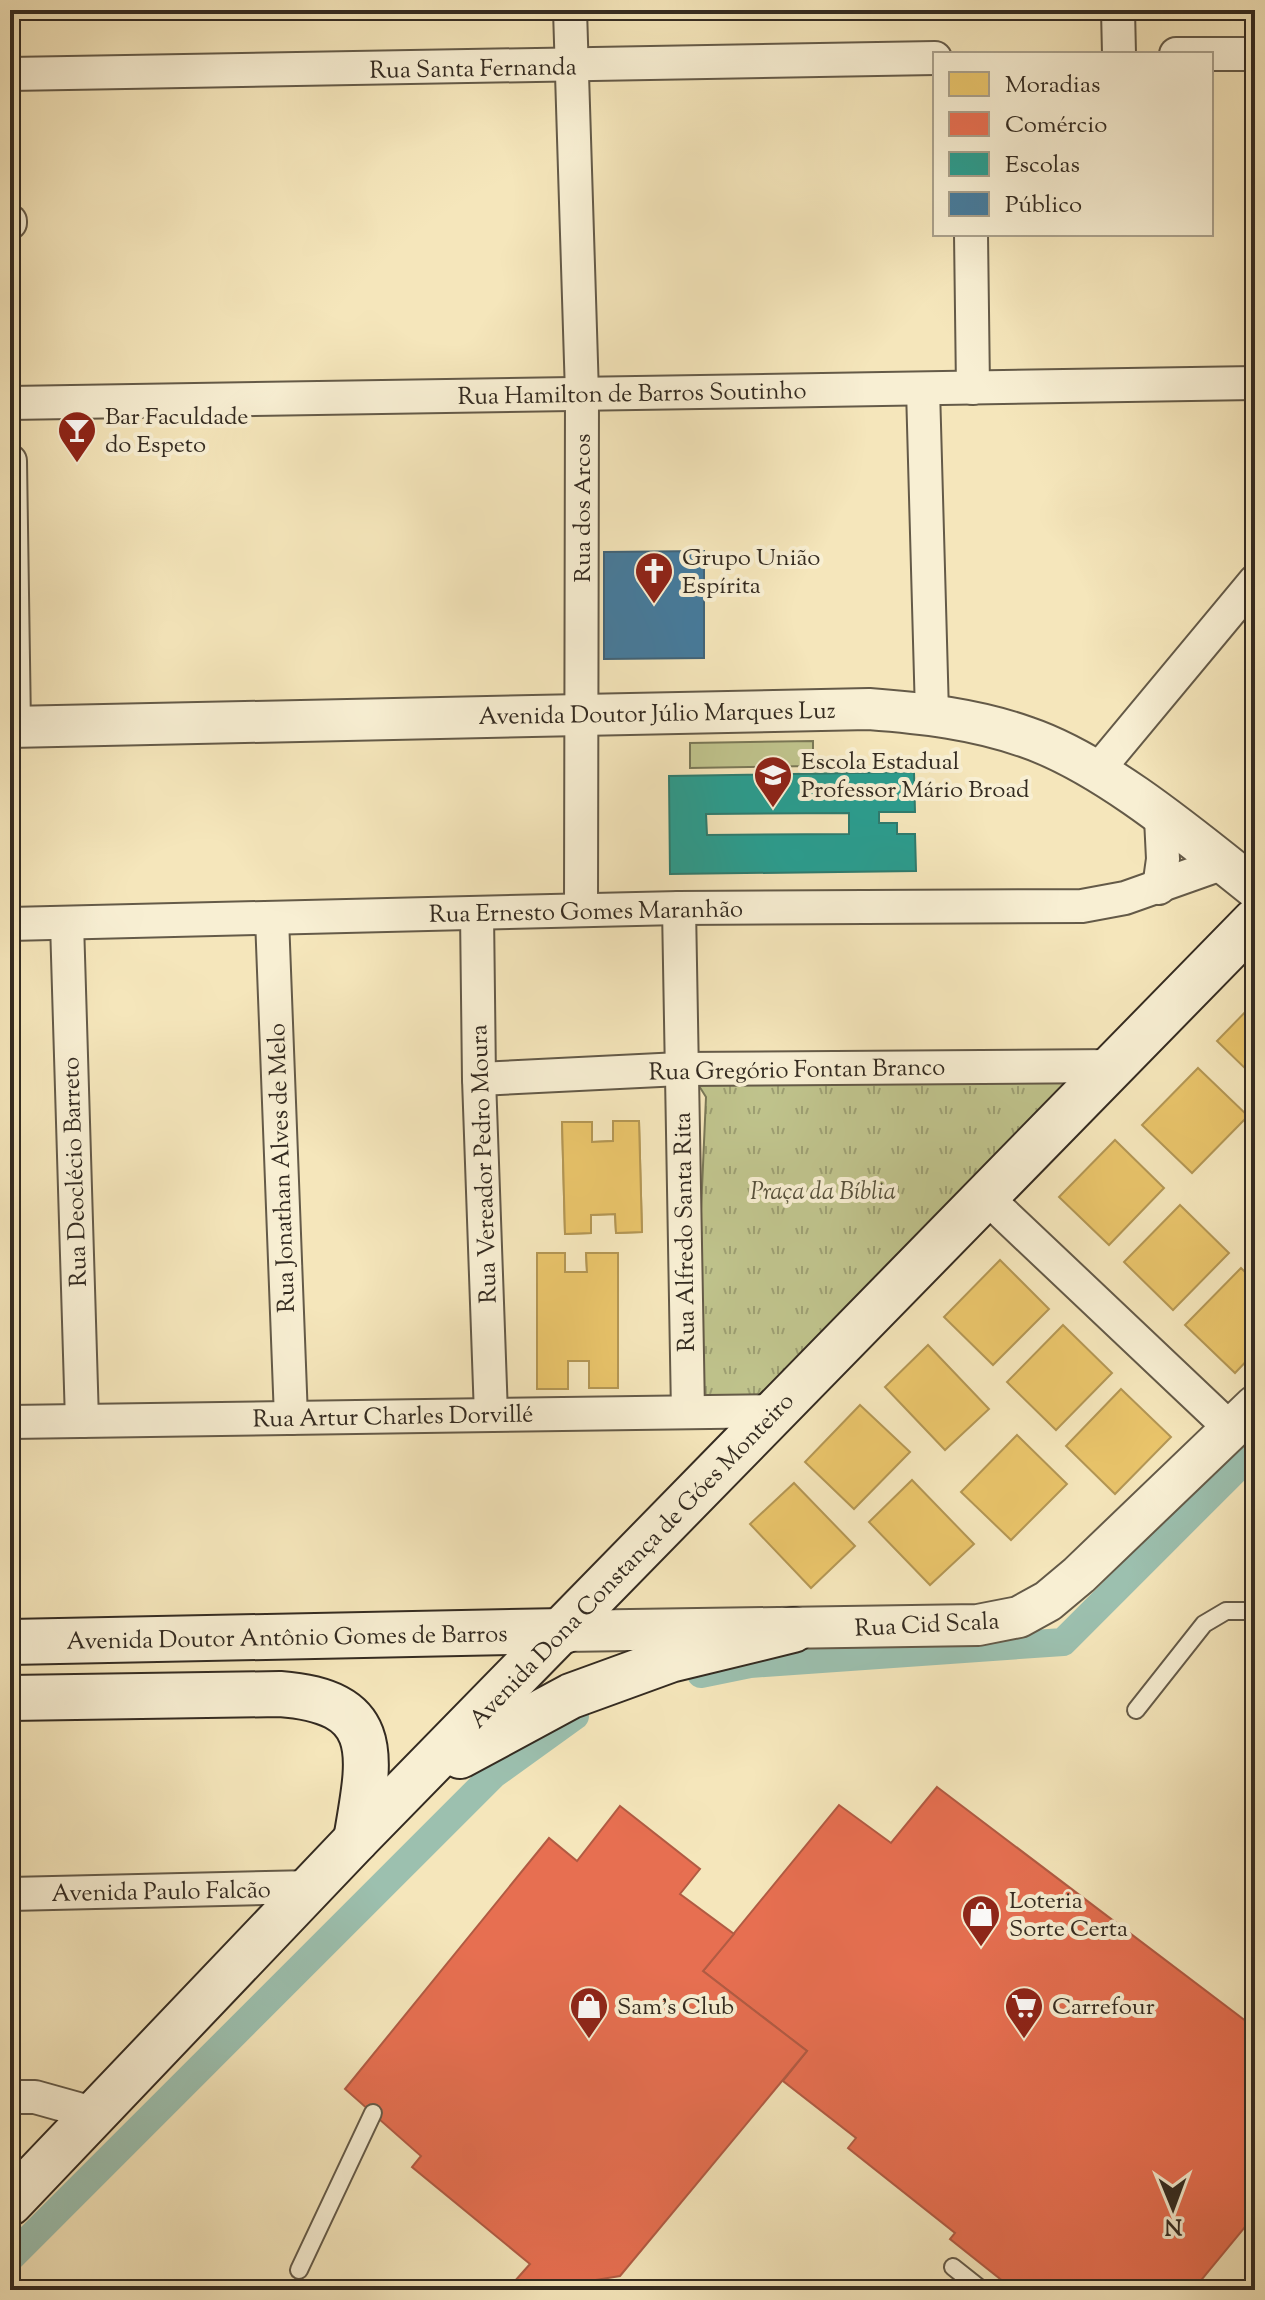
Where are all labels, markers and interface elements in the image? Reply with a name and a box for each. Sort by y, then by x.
street label: Rua Santa Fernanda [369,51,577,89]
legend [933,52,1213,236]
text: Moradias [1005,69,1100,103]
text: Comércio [1005,109,1107,143]
text: Escolas [1005,149,1080,183]
text: Público [1005,189,1082,223]
street label: Rua Hamilton de Barros Soutinho [457,375,807,415]
place label: Bar Faculdade do Espeto [105,401,249,463]
bar icon: Bar Faculdade do Espeto [56,409,98,464]
street label: Rua dos Arcos [567,434,601,582]
place label: Grupo União Espírita [682,542,820,604]
church icon: Grupo União Espírita [633,550,675,605]
street label: Avenida Doutor Júlio Marques Luz [478,695,836,735]
place label: Escola Estadual Professor Mário Broad [801,746,1030,808]
school or university icon: Escola Estadual Professor Mário Broad [752,754,794,809]
street label: Rua Ernesto Gomes Maranhão [429,893,743,933]
street label: Rua Jonathan Alves de Melo [261,1023,305,1313]
street label: Rua Vereador Pedro Moura [463,1024,507,1304]
street label: Rua Gregório Fontan Branco [648,1051,946,1091]
street label: Rua Deoclécio Barreto [55,1056,97,1288]
street label: Rua Alfredo Santa Rita [667,1112,705,1352]
park label: Praça da Bíblia [750,1176,896,1210]
street label: Avenida Dona Constança de Góes Monteiro [462,1386,803,1737]
street label: Rua Artur Charles Dorvillé [252,1399,534,1437]
street label: Rua Cid Scala [854,1605,1000,1647]
street label: Avenida Doutor Antônio Gomes de Barros [66,1618,508,1660]
street label: Avenida Paulo Falcão [51,1874,271,1912]
place label: Loteria Sorte Certa [1009,1885,1128,1947]
shop icon: Loteria Sorte Certa [960,1893,1002,1948]
shop icon: Sam's Club [568,1985,610,2040]
supermarket icon: Carrefour [1003,1985,1045,2040]
place label: Sam's Club [617,1991,734,2025]
place label: Carrefour [1052,1991,1155,2025]
north arrow [1133,2168,1213,2248]
text: N [1164,2209,1182,2241]

